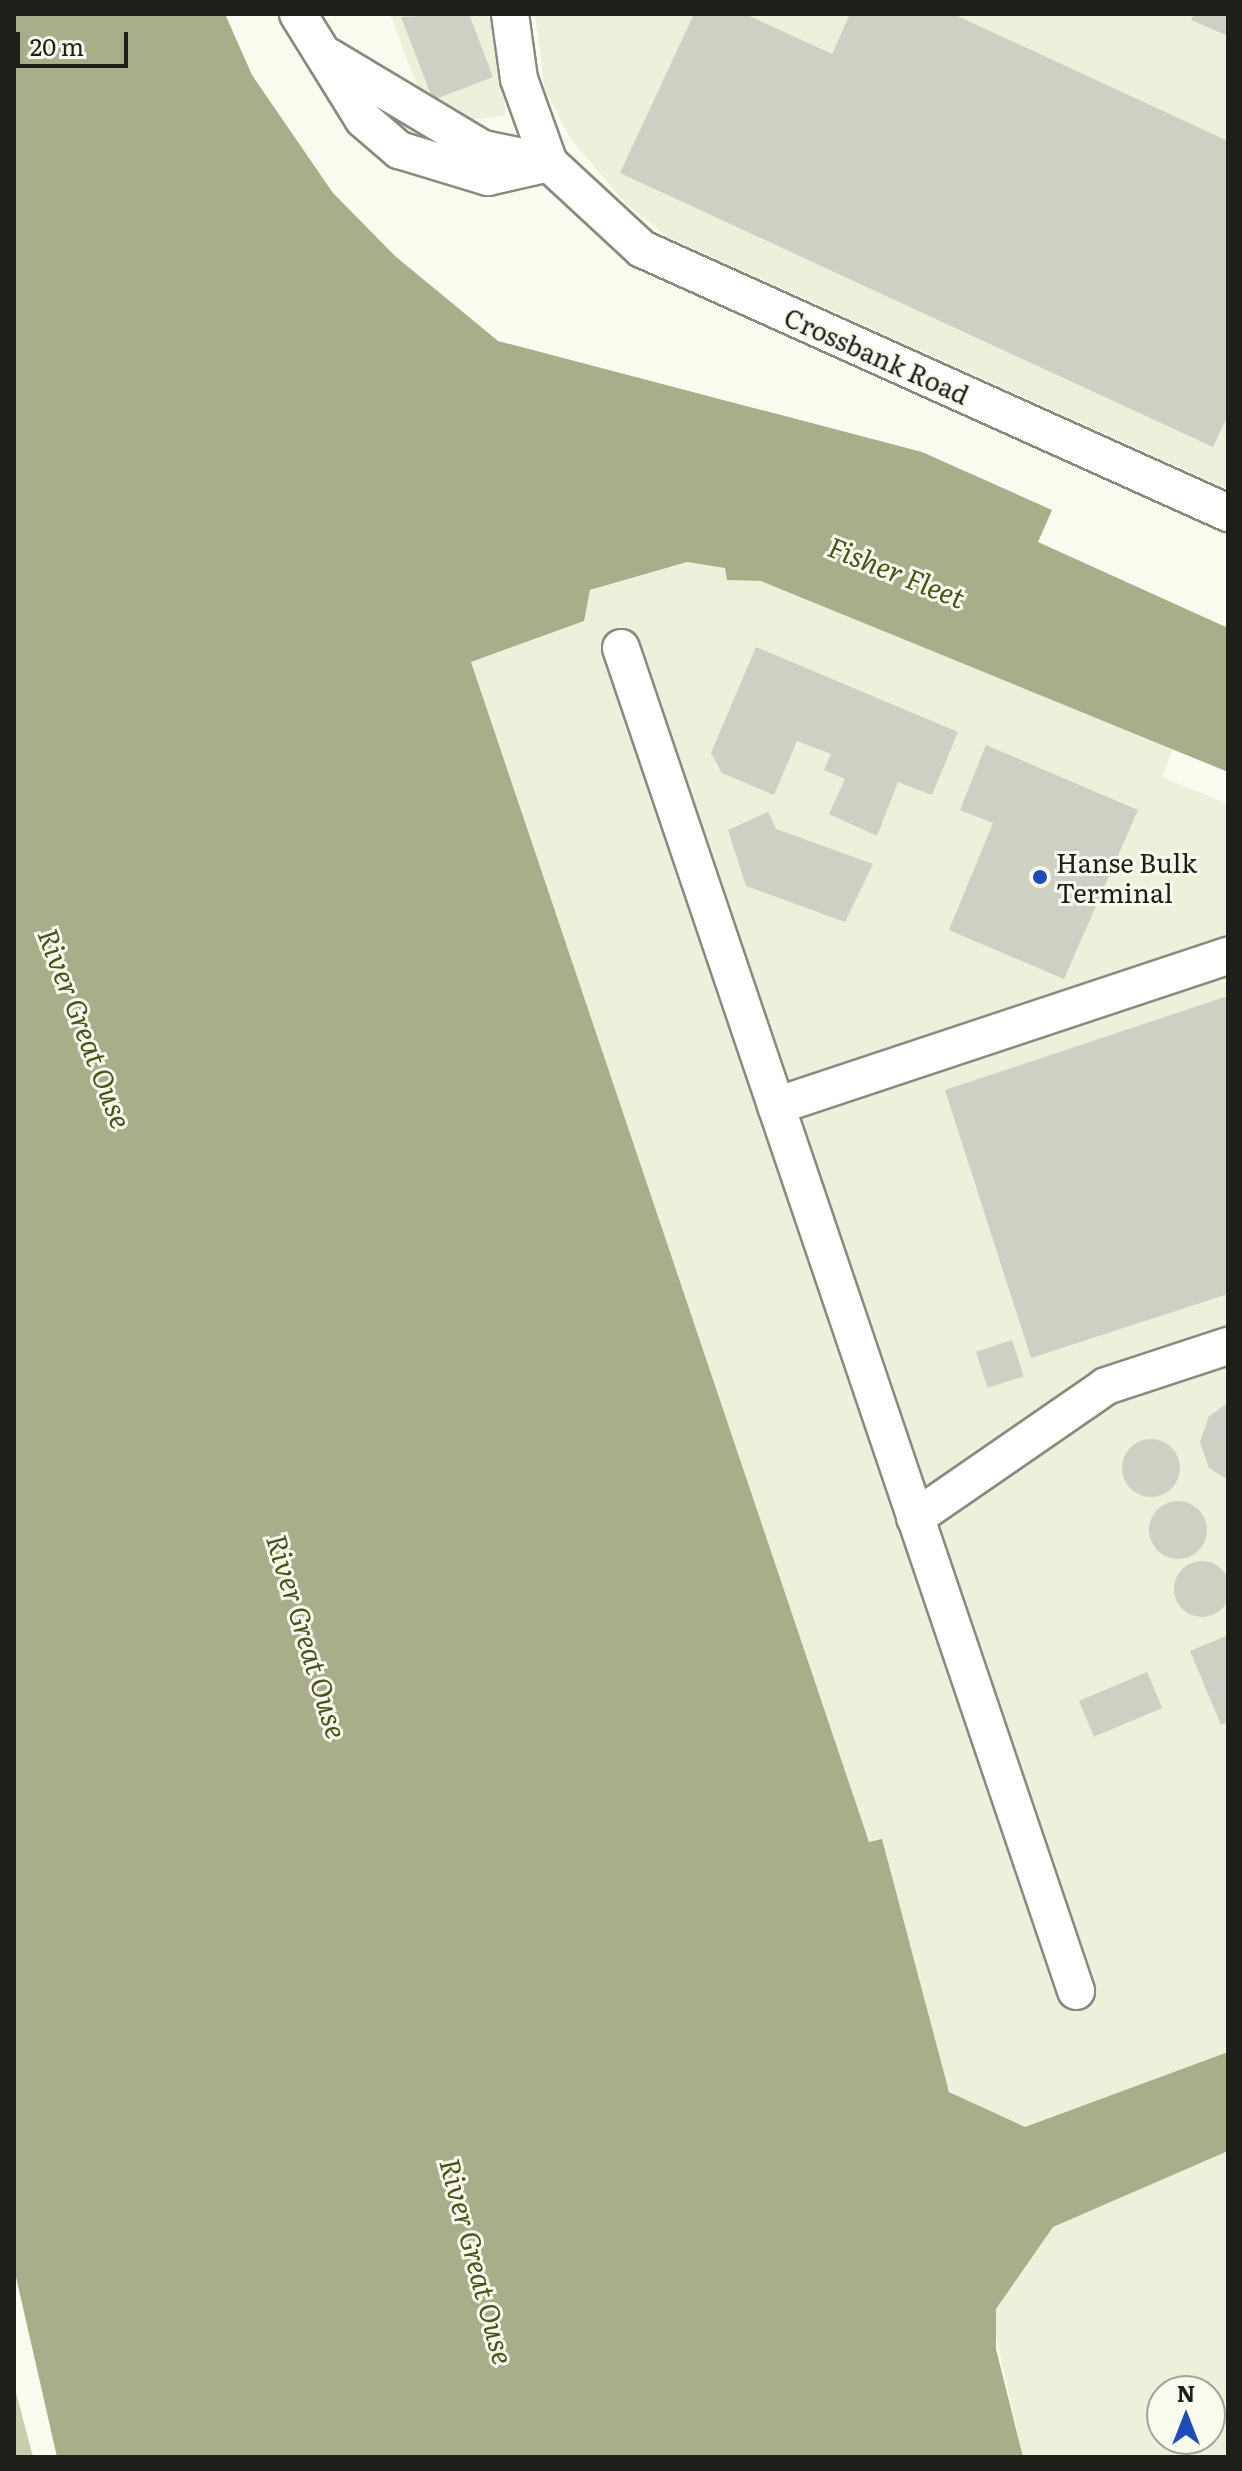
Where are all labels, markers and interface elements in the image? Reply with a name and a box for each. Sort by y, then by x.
scale bar [20,16,132,66]
text: 20 m [30,28,84,63]
street label: Crossbank Road [780,300,974,410]
water label: Fisher Fleet [824,528,970,614]
place label: Hanse Bulk Terminal [1056,846,1197,908]
marker: Hanse Bulk Terminal [1031,868,1049,886]
water label: River Great Ouse [32,923,140,1133]
water label: River Great Ouse [261,1530,355,1742]
water label: River Great Ouse [434,2154,522,2368]
north arrow [1146,2375,1226,2455]
text: N [1177,2376,1195,2409]

